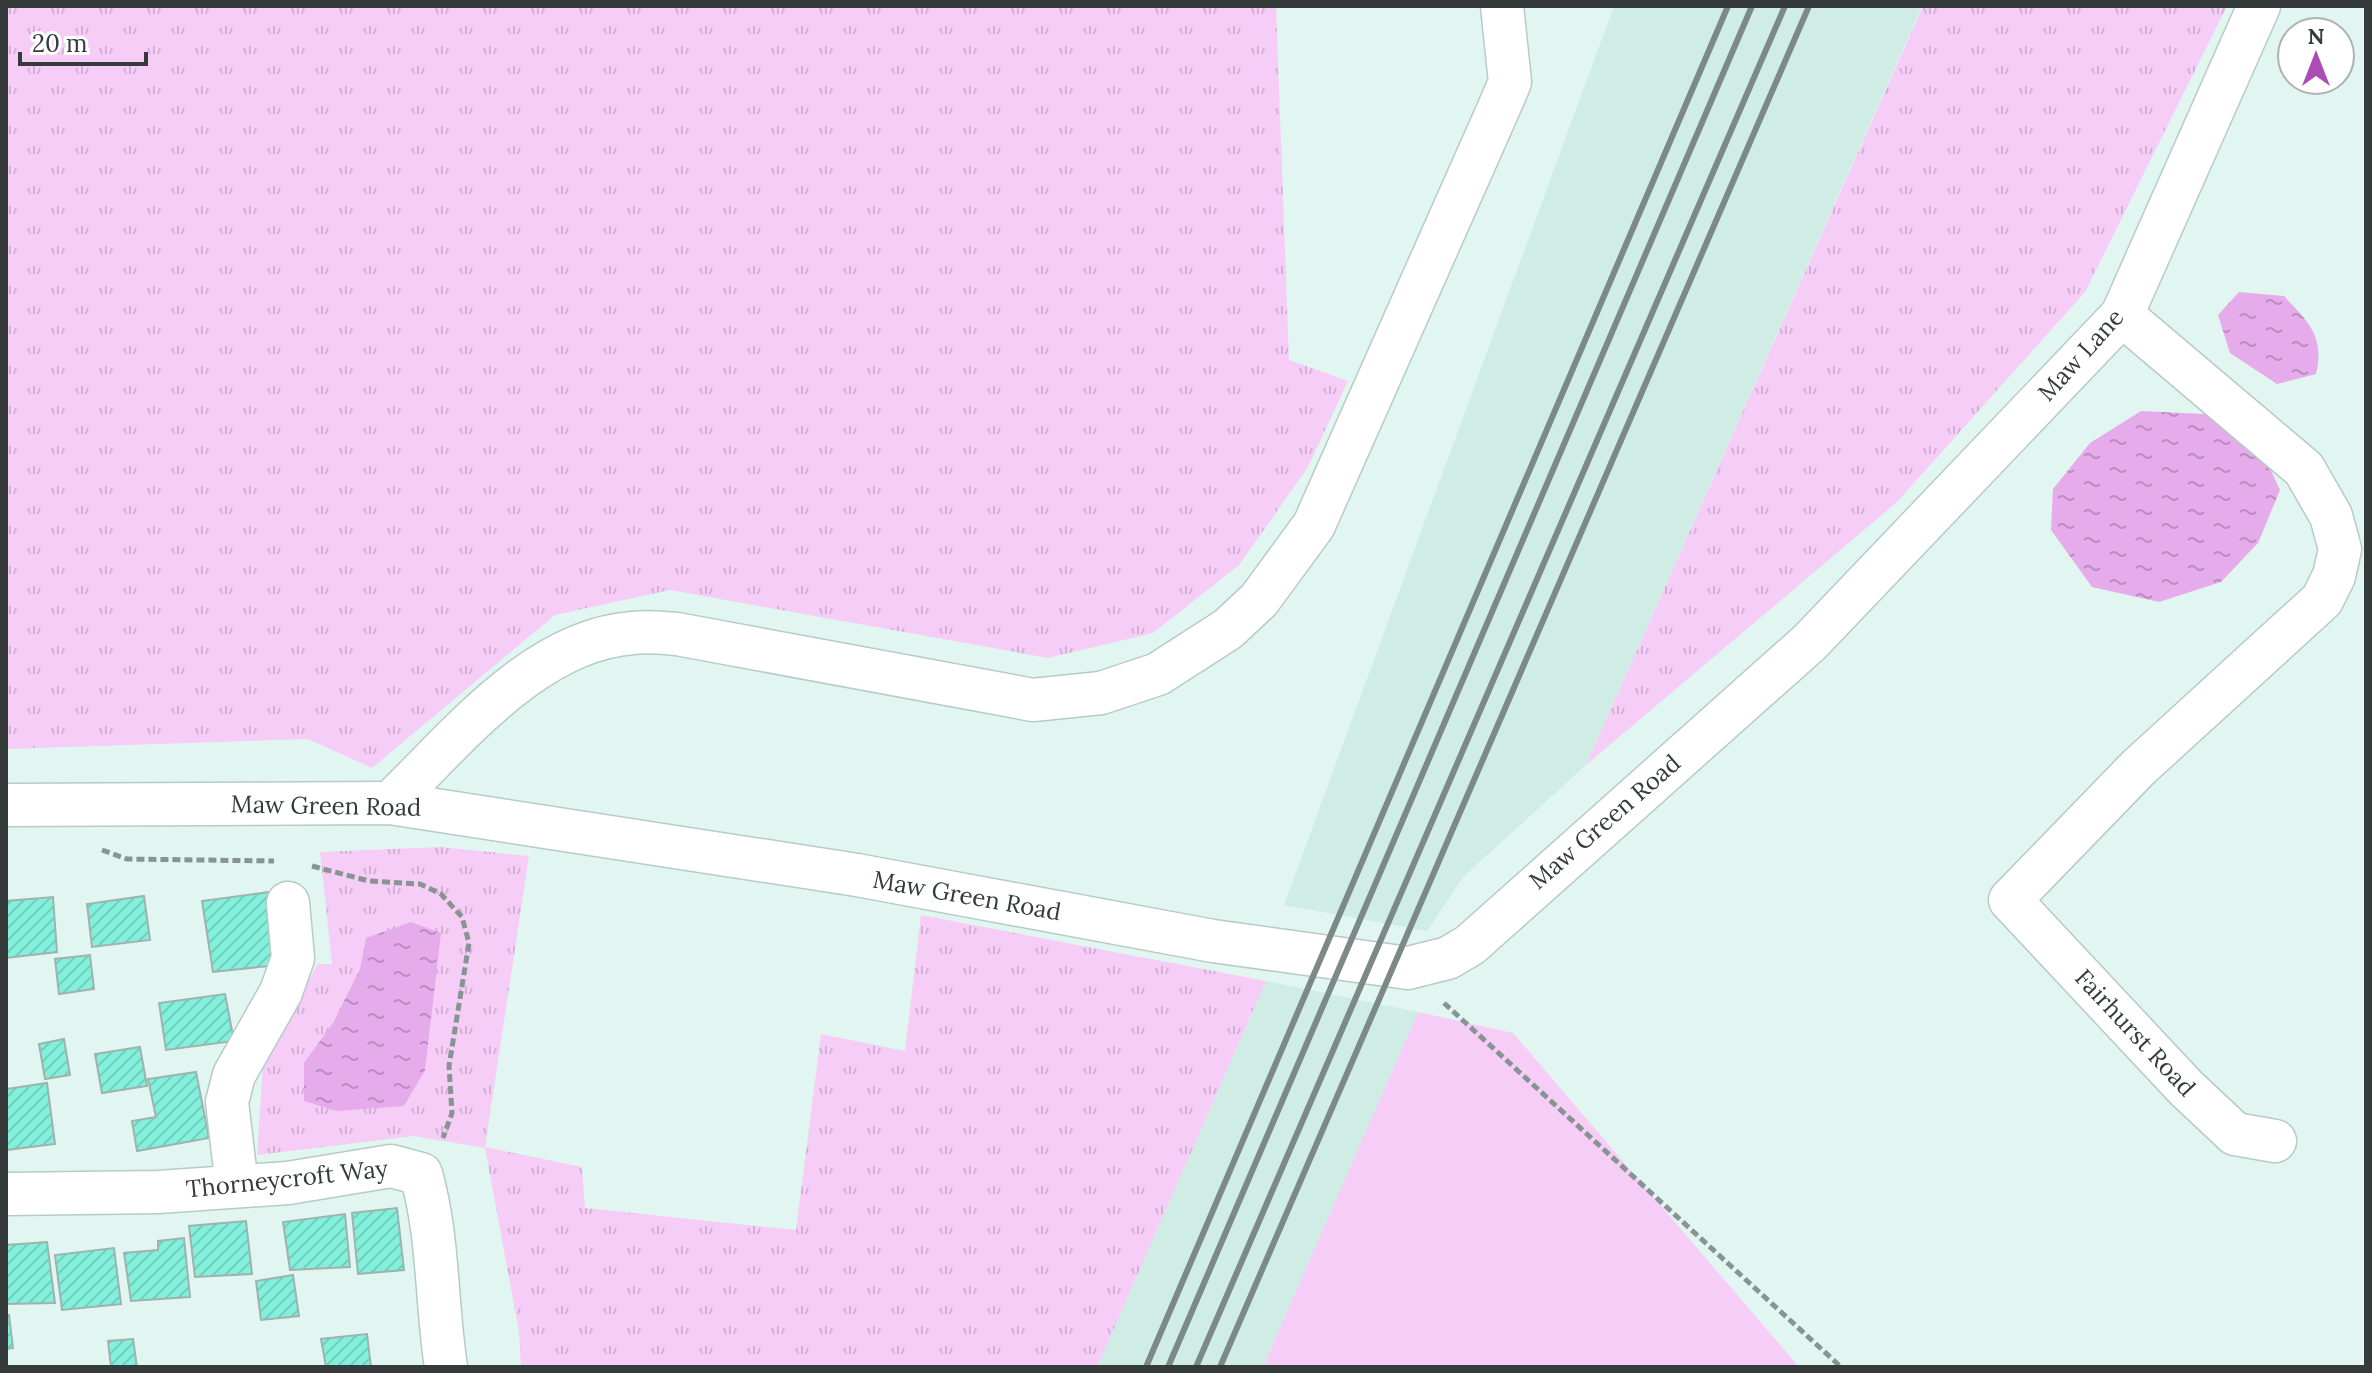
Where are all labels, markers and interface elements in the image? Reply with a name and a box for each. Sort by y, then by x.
scale bar [20,16,146,66]
north arrow [2276,16,2356,96]
text: N [2307,22,2325,50]
text: 20 m [32,28,88,59]
street label: Maw Lane [2031,302,2130,407]
street label: Maw Green Road [1523,747,1687,896]
street label: Maw Green Road [230,788,422,823]
street label: Maw Green Road [871,864,1064,927]
street label: Fairhurst Road [2068,962,2202,1103]
street label: Thorneycroft Way [185,1152,390,1205]

